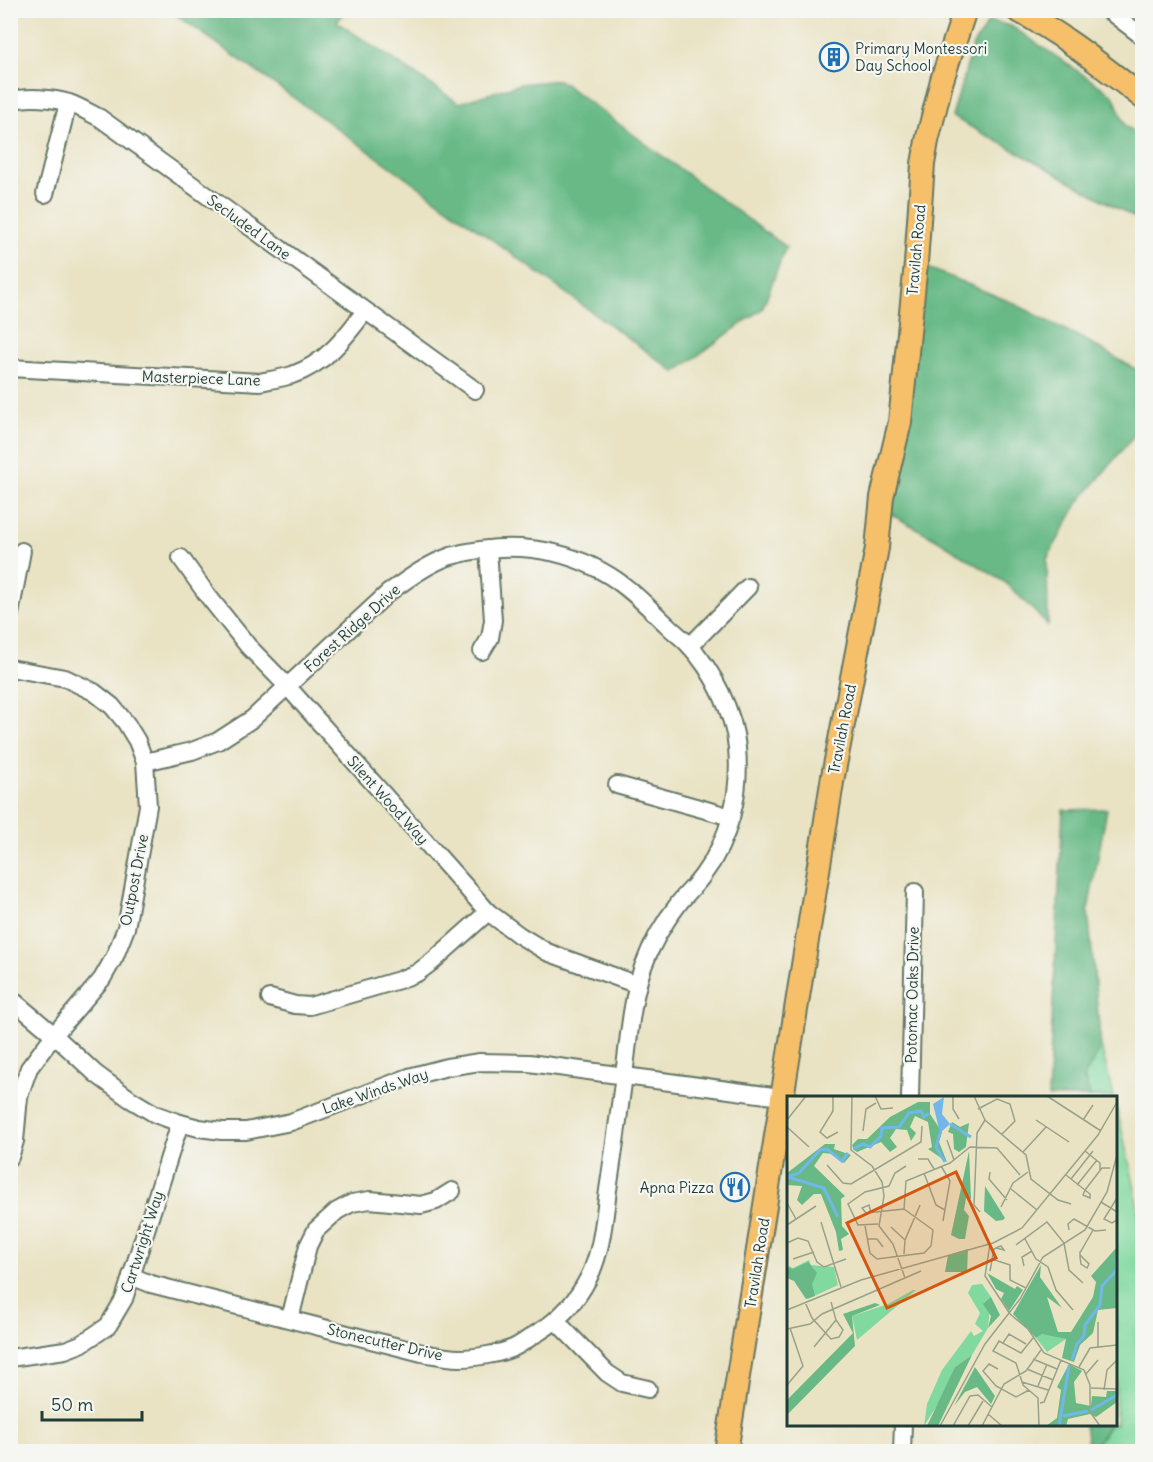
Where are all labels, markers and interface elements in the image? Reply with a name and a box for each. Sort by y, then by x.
place label: Primary Montessori Day School [855,39,987,75]
building icon: Primary Montessori Day School [818,41,850,73]
street label: Secluded Lane [203,190,295,264]
street label: Travilah Road [903,204,929,296]
street label: Masterpiece Lane [141,366,261,390]
street label: Forest Ridge Drive [300,580,404,676]
street label: Travilah Road [824,682,860,776]
street label: Silent Wood Way [343,752,433,848]
street label: Outpost Drive [116,832,152,928]
street label: Potomac Oaks Drive [901,926,923,1064]
street label: Lake Winds Way [319,1064,431,1118]
inset map [787,1096,1117,1426]
restaurant icon: Apna Pizza [719,1171,751,1203]
place label: Apna Pizza [640,1178,714,1197]
street label: Cartwright Way [117,1188,167,1296]
street label: Travilah Road [740,1216,774,1310]
street label: Stonecutter Drive [325,1319,445,1365]
scale bar [42,1384,142,1422]
text: 50 m [51,1393,93,1416]

